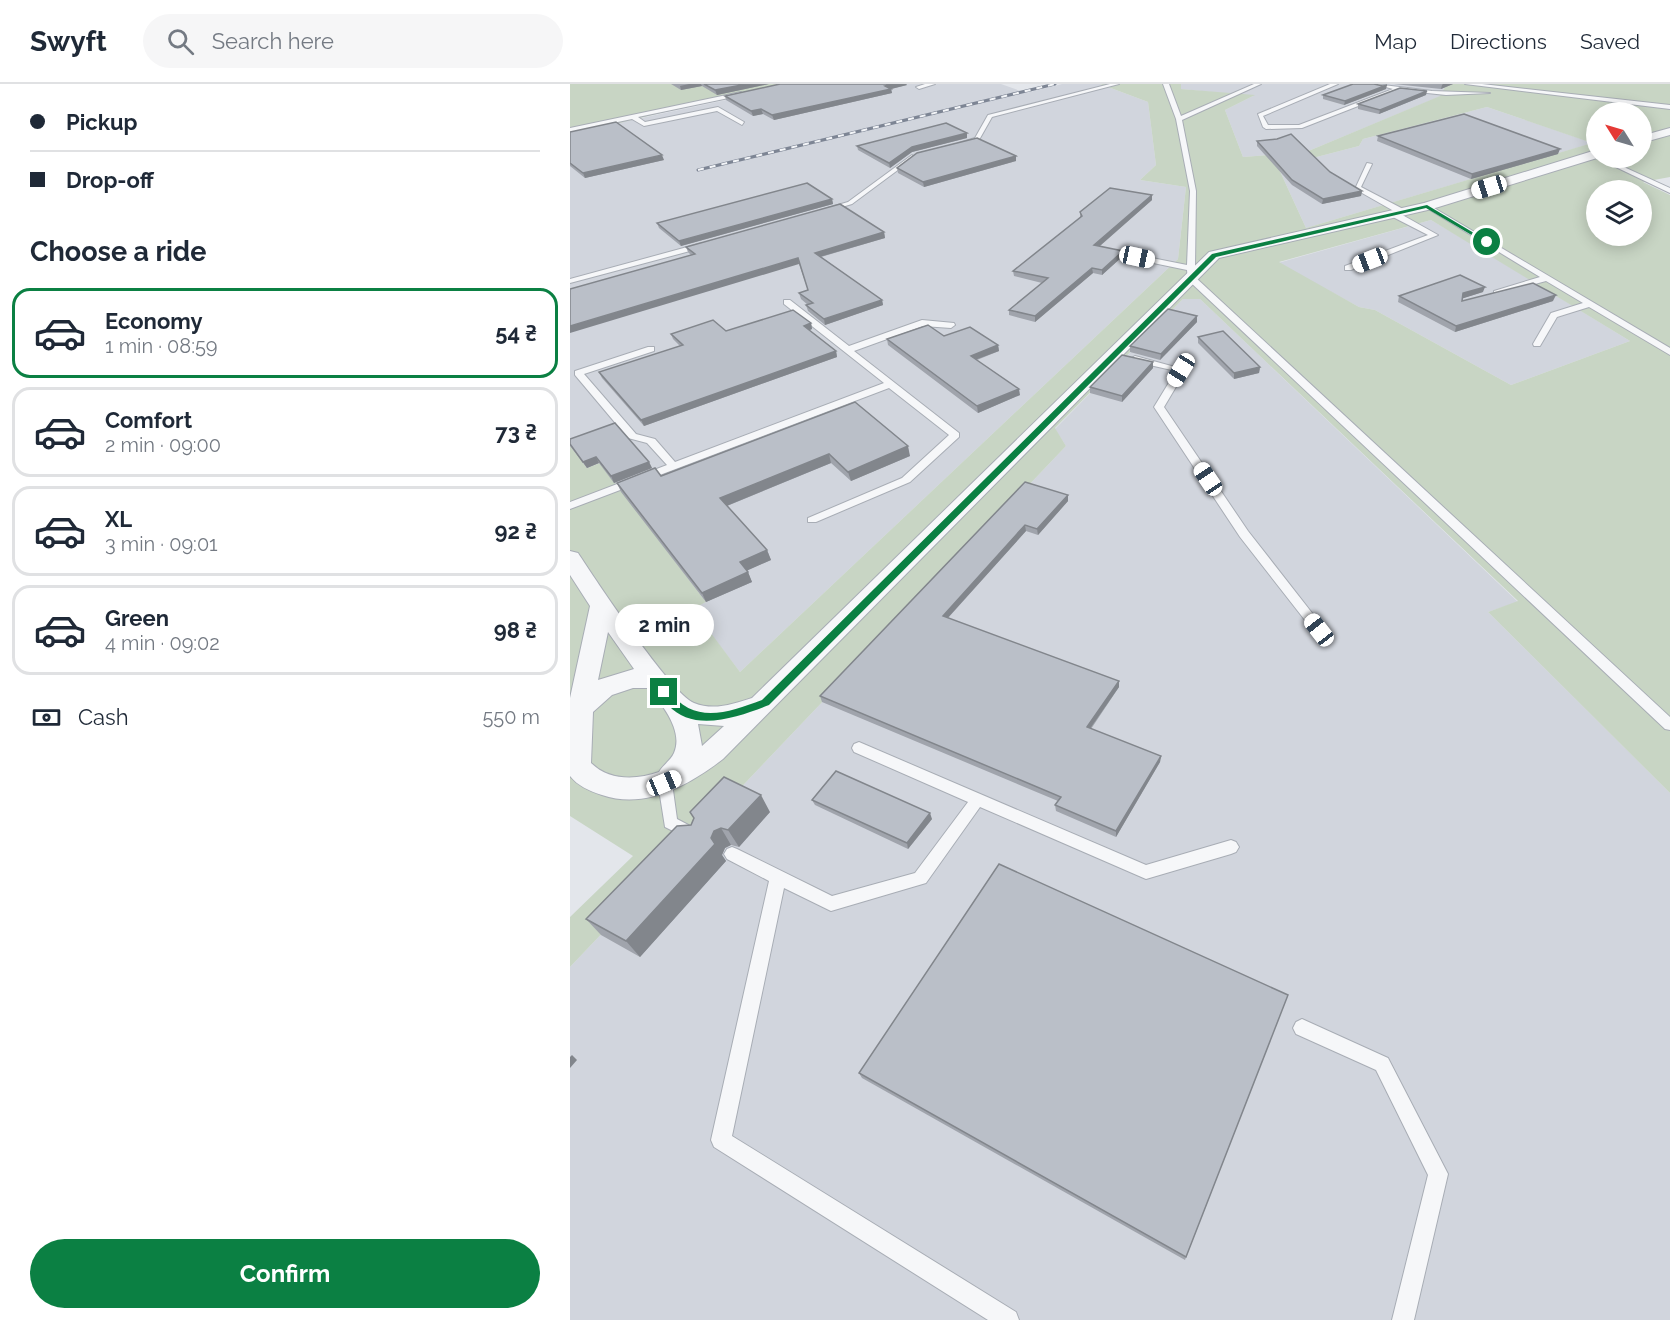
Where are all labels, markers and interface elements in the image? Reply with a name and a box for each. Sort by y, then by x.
search box [143,14,563,68]
text: Swyft [30,25,107,58]
icon: search [164,25,197,58]
text: Search here [212,28,334,54]
text: Map [1374,29,1417,54]
text: Directions [1450,29,1547,54]
text: Saved [1580,29,1640,54]
north arrow [1586,102,1652,168]
map controls [1586,102,1652,246]
text: Pickup [66,109,138,135]
text: Drop-off [66,167,154,193]
car [1469,173,1509,201]
button: layers [1586,180,1652,246]
route start [1473,228,1500,255]
text: Choose a ride [30,236,206,267]
car [1118,244,1156,270]
car [1350,245,1390,275]
icon: car [33,306,87,360]
text: Economy [105,308,203,334]
text: 54 ₴ [495,320,537,346]
text: 1 min · 08:59 [105,334,218,358]
car [1164,350,1198,390]
icon: car [33,405,87,459]
text: Comfort [105,407,192,433]
text: 73 ₴ [495,419,537,445]
text: 2 min · 09:00 [105,433,221,457]
car [1190,459,1226,499]
icon: car [33,504,87,558]
text: XL [105,506,132,532]
text: 92 ₴ [495,518,537,544]
text: 3 min · 09:01 [105,532,218,556]
icon: car [33,603,87,657]
text: Green [105,605,169,631]
callout: 2 min [614,605,714,647]
car [1301,610,1337,650]
text: 2 min [639,613,690,637]
text: 98 ₴ [494,617,537,643]
text: 4 min · 09:02 [105,631,220,655]
route end [650,678,677,705]
icon: cash [30,701,63,734]
text: Cash [78,704,129,730]
text: 550 m [482,705,540,729]
car [644,768,684,798]
button: Confirm [30,1239,540,1308]

